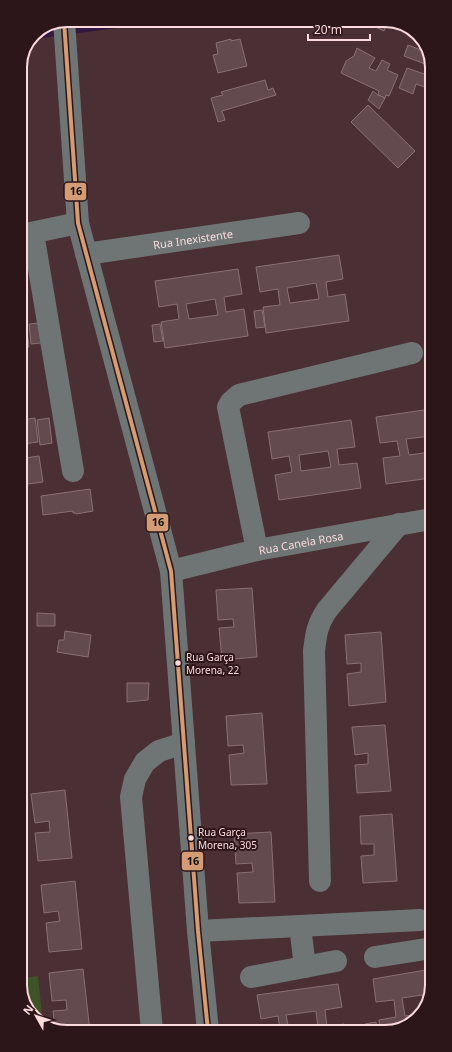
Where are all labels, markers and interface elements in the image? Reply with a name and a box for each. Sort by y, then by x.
scale bar [308,16,370,42]
text: 20 m [314,21,342,38]
line badge: 16 [64,182,87,201]
text: 16 [70,183,82,198]
street label: Rua Inexistente [152,225,234,252]
line badge: 16 [146,513,169,532]
text: 16 [152,514,164,529]
street label: Rua Canela Rosa [257,527,344,557]
place label: Rua Garça Morena, 22 [186,650,239,677]
marker: Rua Garça Morena, 22 [173,658,183,668]
place label: Rua Garça Morena, 305 [198,825,257,852]
marker: Rua Garça Morena, 305 [186,833,196,843]
line badge: 16 [181,851,204,871]
text: 16 [187,853,199,868]
north arrow [16,996,56,1036]
text: N [19,1001,36,1018]

